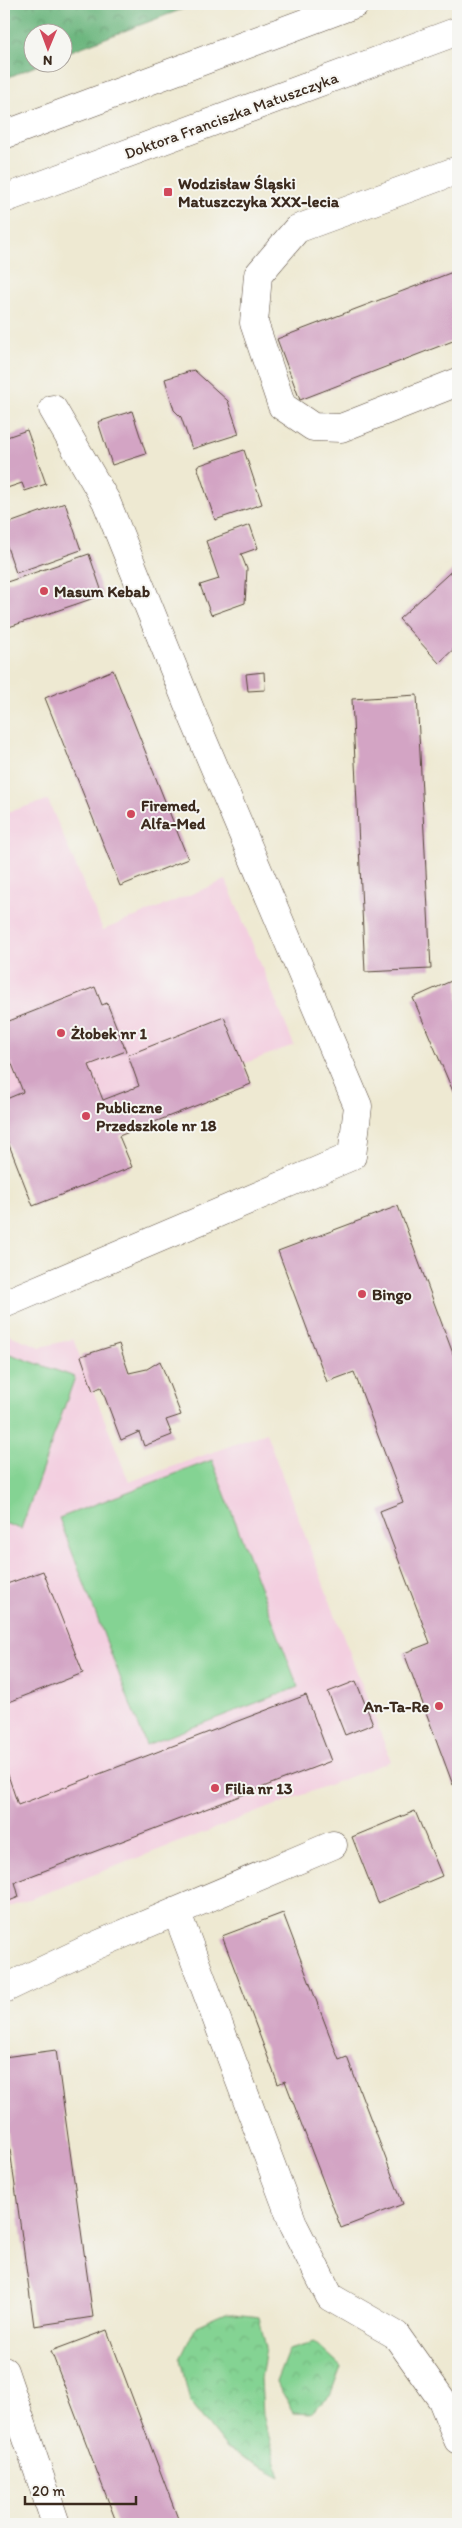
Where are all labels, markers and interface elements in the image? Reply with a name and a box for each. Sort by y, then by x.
north arrow [22,22,72,72]
text: N [43,52,53,69]
street label: Doktora Franciszka Matuszczyka [122,68,341,163]
place label: Wodzisław Śląski Matuszczyka XXX-lecia [178,174,340,212]
marker: Wodzisław Śląski Matuszczyka XXX-lecia [162,186,174,198]
place label: Masum Kebab [54,582,150,601]
marker: Masum Kebab [38,585,50,597]
place label: Firemed, Alfa-Med [140,796,206,833]
marker: Firemed, Alfa-Med [125,808,137,820]
place label: Żłobek nr 1 [71,1024,148,1043]
marker: Żłobek nr 1 [55,1027,67,1039]
place label: Publiczne Przedszkole nr 18 [96,1098,217,1135]
marker: Publiczne Przedszkole nr 18 [80,1110,92,1122]
place label: Bingo [372,1285,412,1305]
marker: Bingo [356,1288,368,1300]
place label: An-Ta-Re [363,1697,429,1716]
marker: An-Ta-Re [433,1700,445,1712]
place label: Filia nr 13 [225,1779,293,1798]
marker: Filia nr 13 [209,1782,221,1794]
scale bar [25,2473,136,2505]
text: 20 m [32,2482,66,2500]

